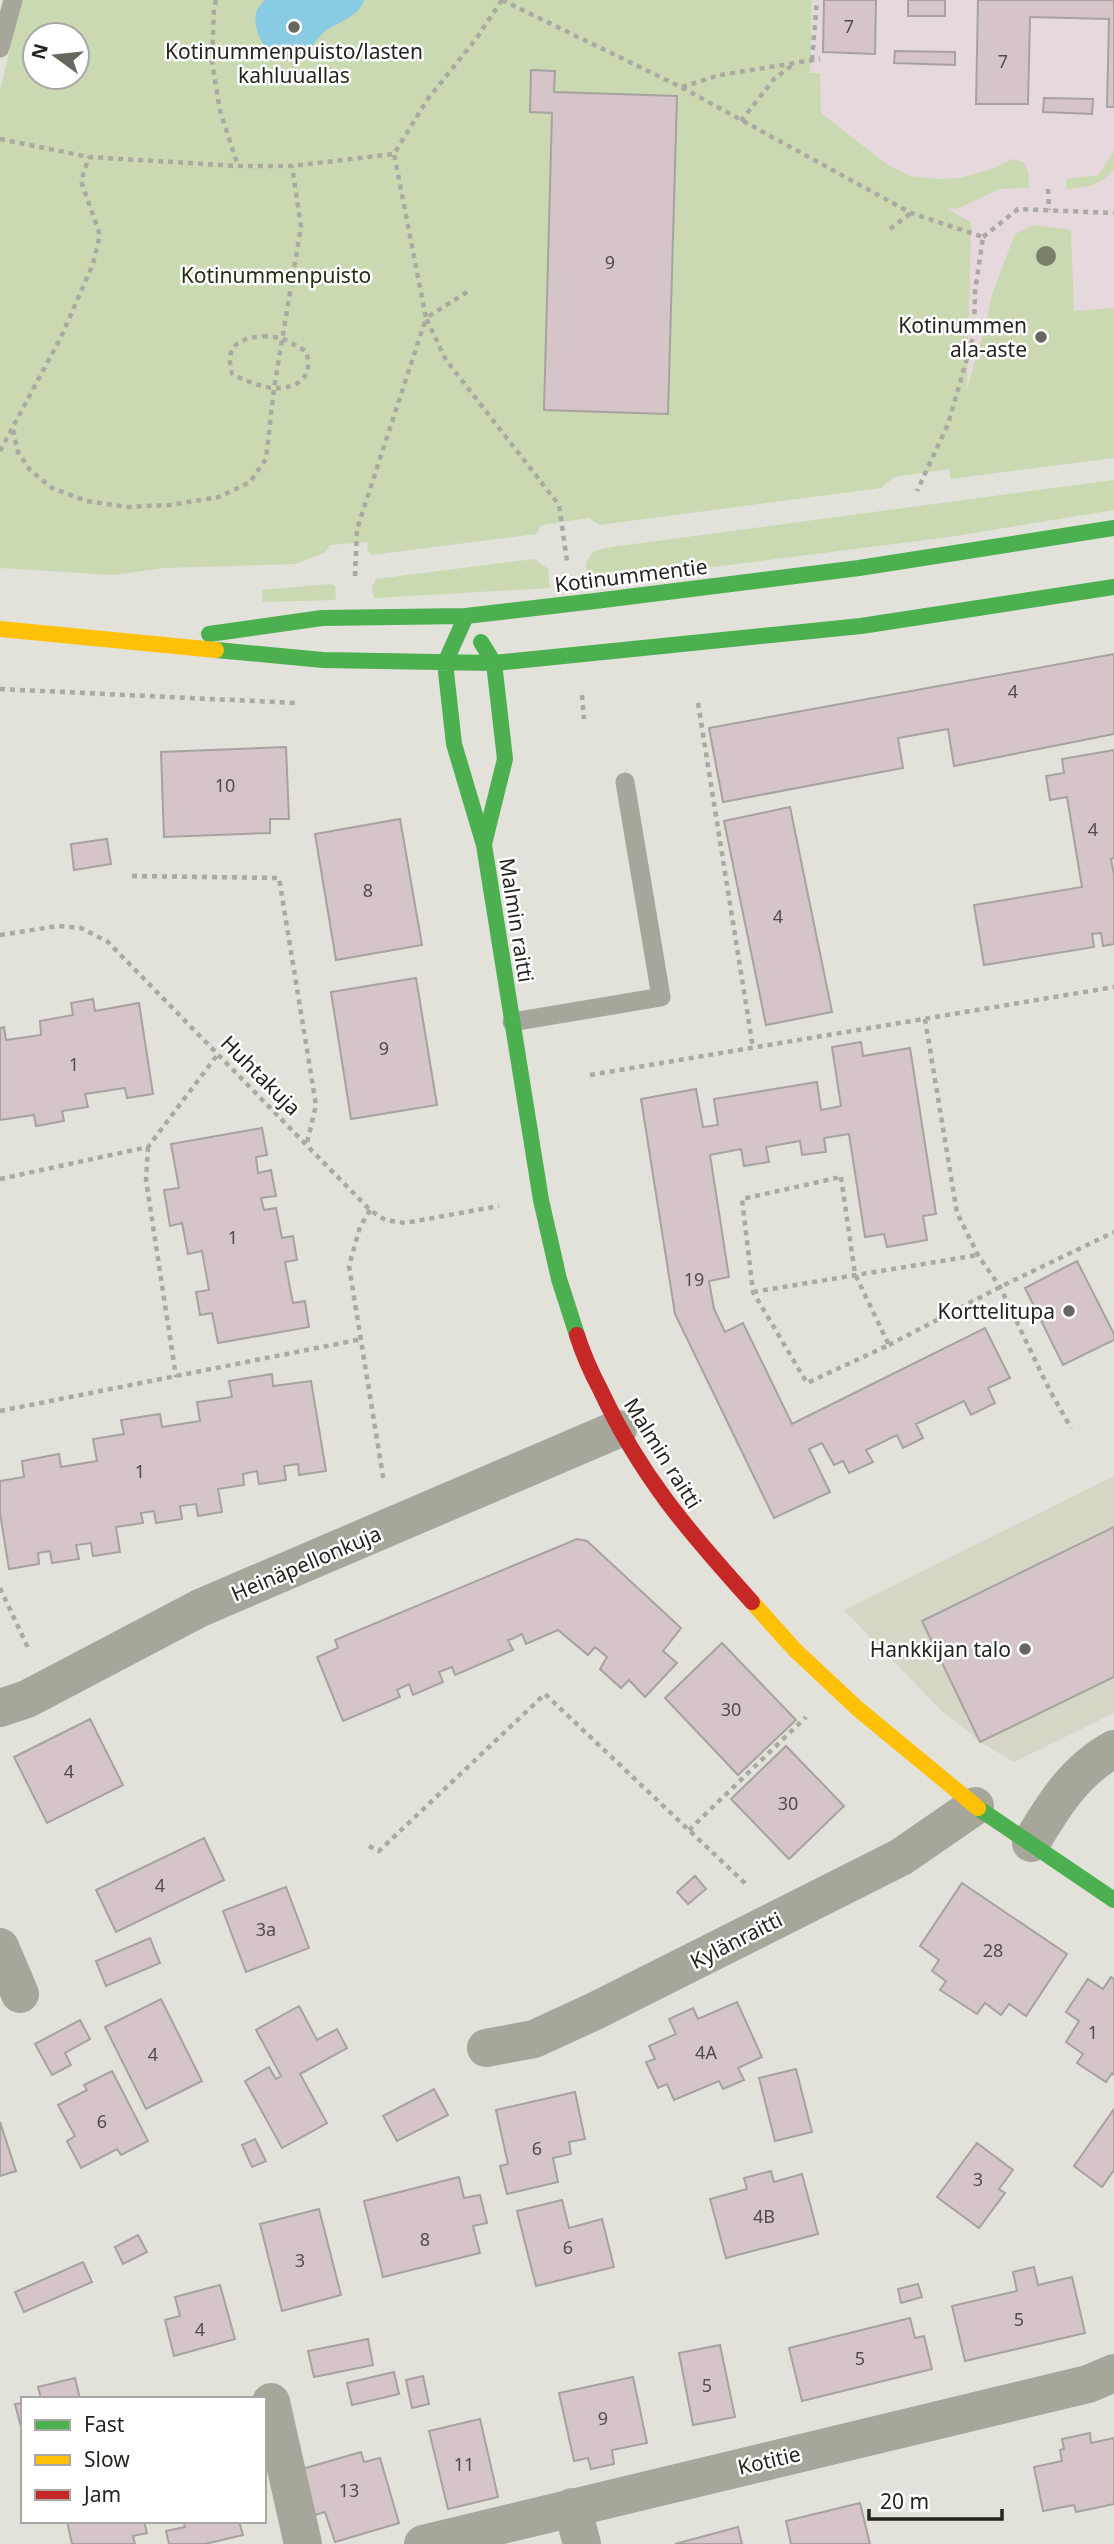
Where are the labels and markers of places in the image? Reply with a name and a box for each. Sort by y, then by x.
marker: Kotinummenpuisto/lasten kahluuallas [286,19,302,35]
place label: Kotinummenpuisto/lasten kahluuallas [165,37,423,89]
place label: Kotinummen ala-aste [898,311,1027,363]
marker: Kotinummen ala-aste [1033,329,1049,345]
place label: Korttelitupa [938,1297,1055,1325]
marker: Korttelitupa [1061,1303,1077,1319]
place label: Hankkijan talo [870,1635,1011,1663]
marker: Hankkijan talo [1017,1641,1033,1657]

